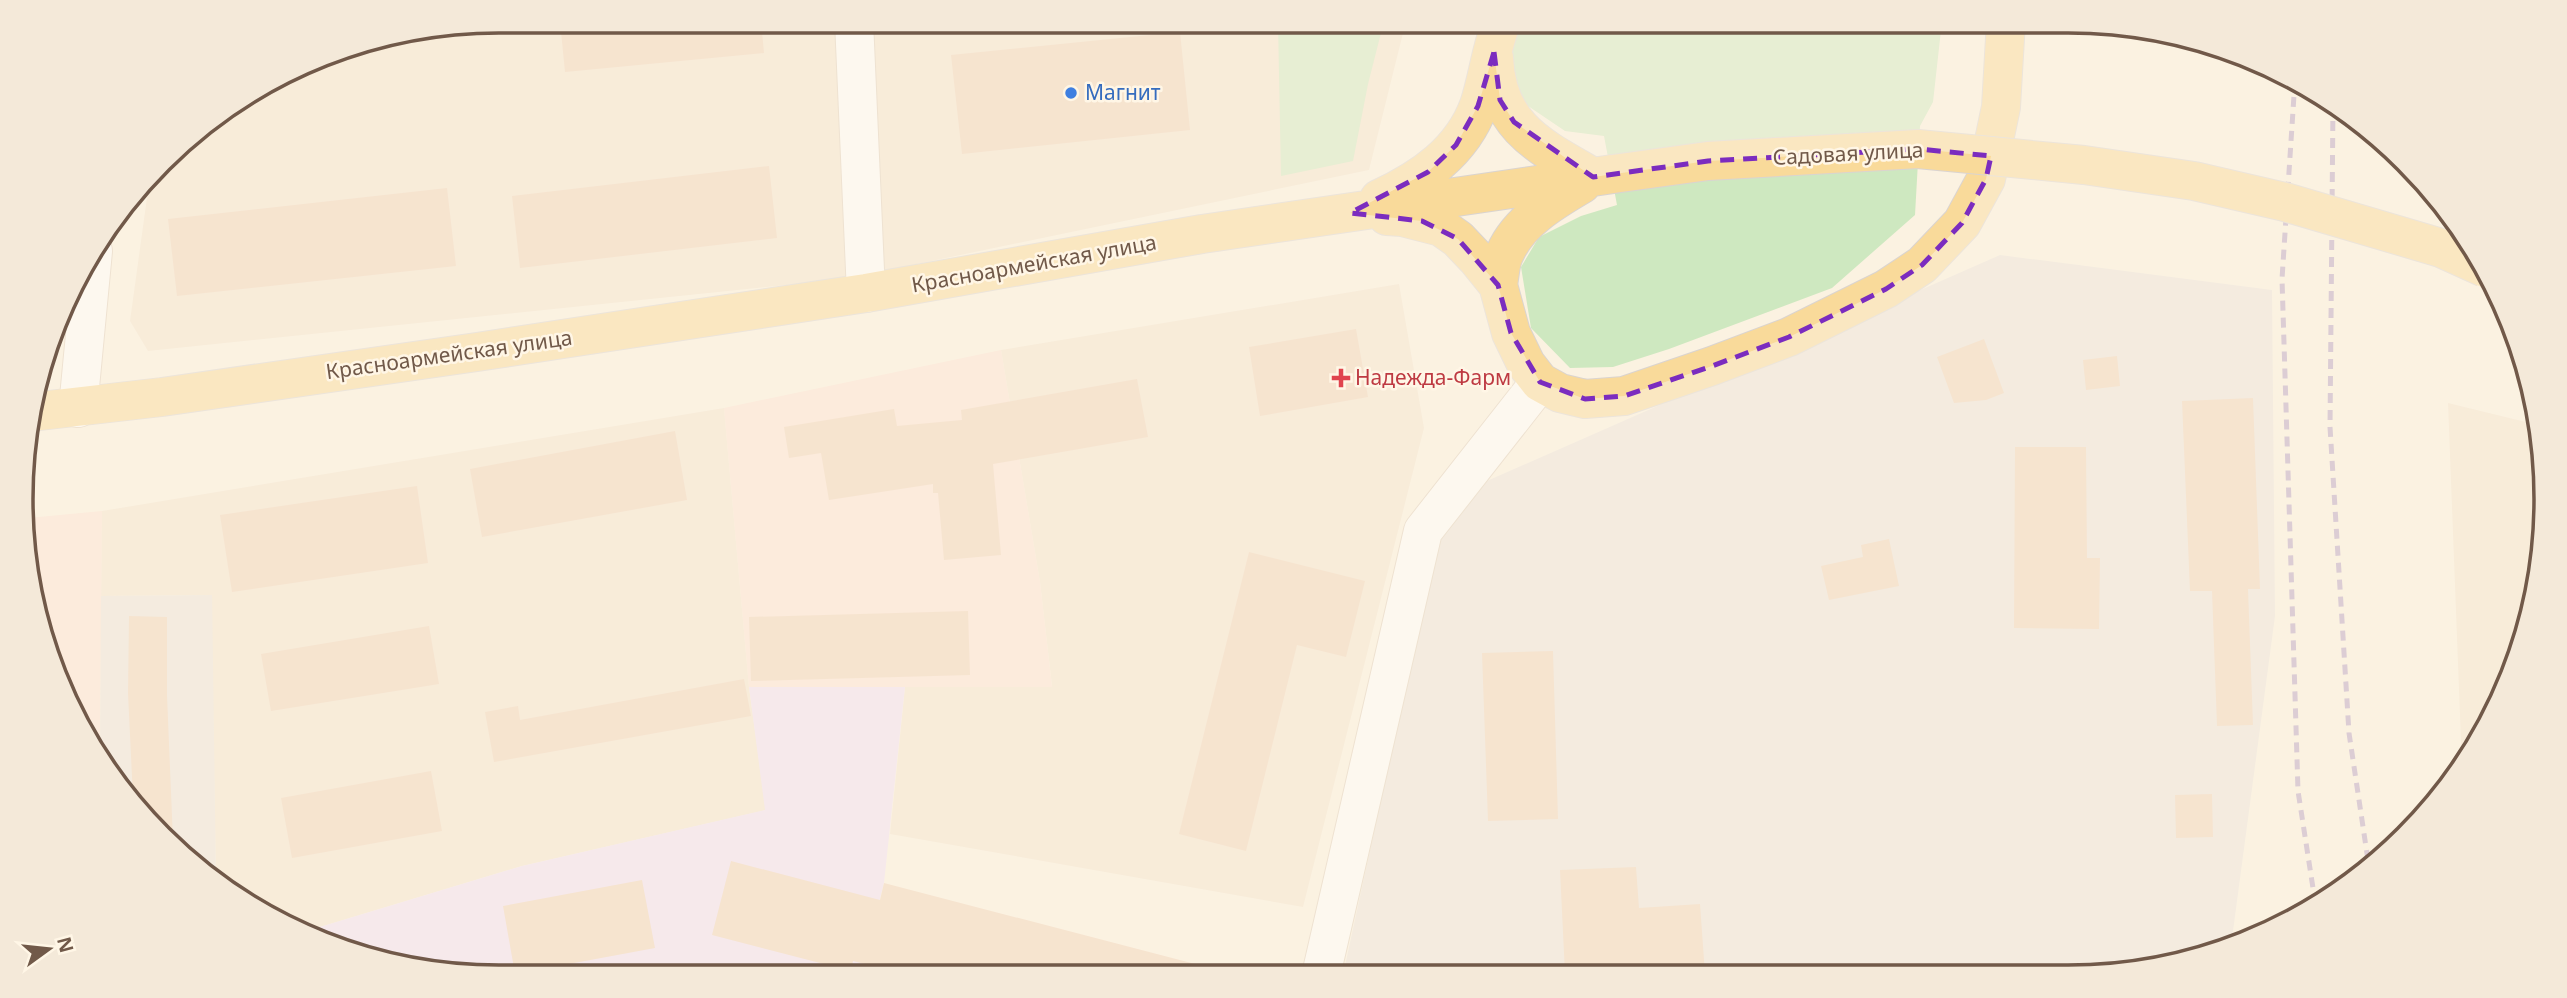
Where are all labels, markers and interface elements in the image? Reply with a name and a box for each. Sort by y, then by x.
place label: Магнит [1085,78,1161,106]
marker: Магнит [1063,85,1079,101]
street label: Садовая улица [1772,135,1924,171]
street label: Красноармейская улица [909,228,1159,298]
street label: Красноармейская улица [324,323,574,385]
place label: Надежда-Фарм [1355,363,1511,391]
marker: Надежда-Фарм [1333,370,1349,386]
north arrow [14,914,84,984]
text: N [51,934,80,955]

